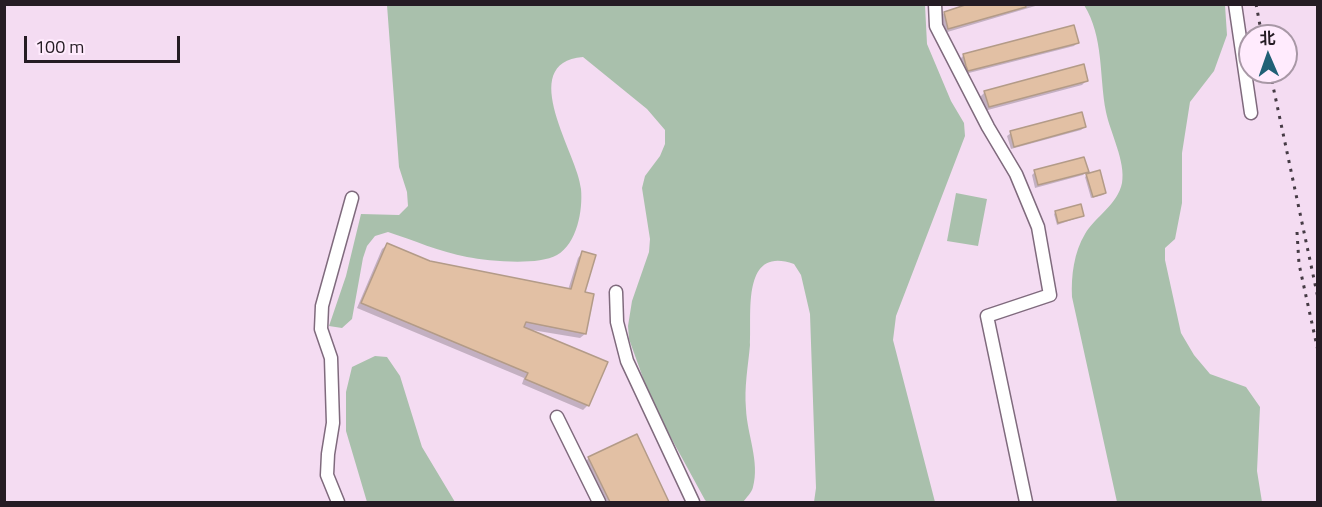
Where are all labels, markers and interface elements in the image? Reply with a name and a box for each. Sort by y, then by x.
scale bar [27,24,183,62]
north arrow [1238,24,1298,84]
text: 北 [1259,26,1276,50]
text: 100 m [35,33,84,60]

